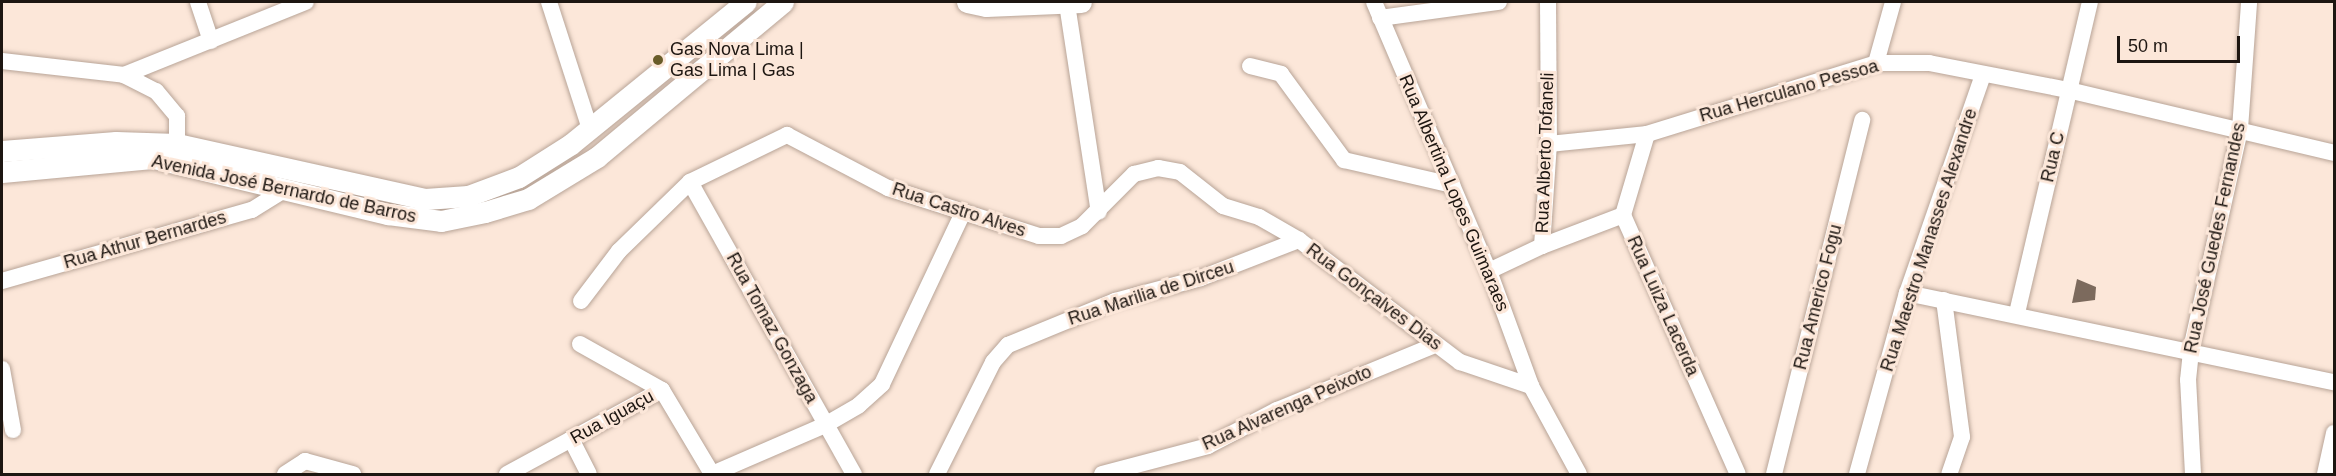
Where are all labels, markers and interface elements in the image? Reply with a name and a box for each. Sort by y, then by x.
scale bar [2120,24,2243,62]
text: 50 m [2128,36,2168,56]
place label: Gas Nova Lima | Gas Lima | Gas [670,39,804,82]
marker: Gas Nova Lima | Gas Lima | Gas [651,53,665,67]
street label: Rua Herculano Pessoa [1697,55,1881,127]
street label: Rua Albertina Lopes Guimaraes [1394,71,1514,315]
street label: Rua Alberto Tofaneli [1531,72,1559,234]
street label: Rua Maestro Manasses Alexandre [1876,105,1982,375]
street label: Rua José Guedes Fernandes [2180,121,2250,355]
street label: Rua C [2037,130,2069,184]
street label: Avenida José Bernardo de Barros [150,150,418,228]
street label: Rua Castro Alves [889,178,1029,242]
street label: Rua Athur Bernardes [61,206,229,274]
street label: Rua Americo Fogu [1789,222,1847,372]
street label: Rua Luiza Lacerda [1622,233,1704,379]
street label: Rua Gonçalves Dias [1302,239,1446,355]
street label: Rua Tomaz Gonzaga [722,249,822,407]
street label: Rua Marilia de Dirceu [1065,256,1237,330]
street label: Rua Alvarenga Peixoto [1199,361,1375,455]
street label: Rua Iguaçu [567,385,657,449]

